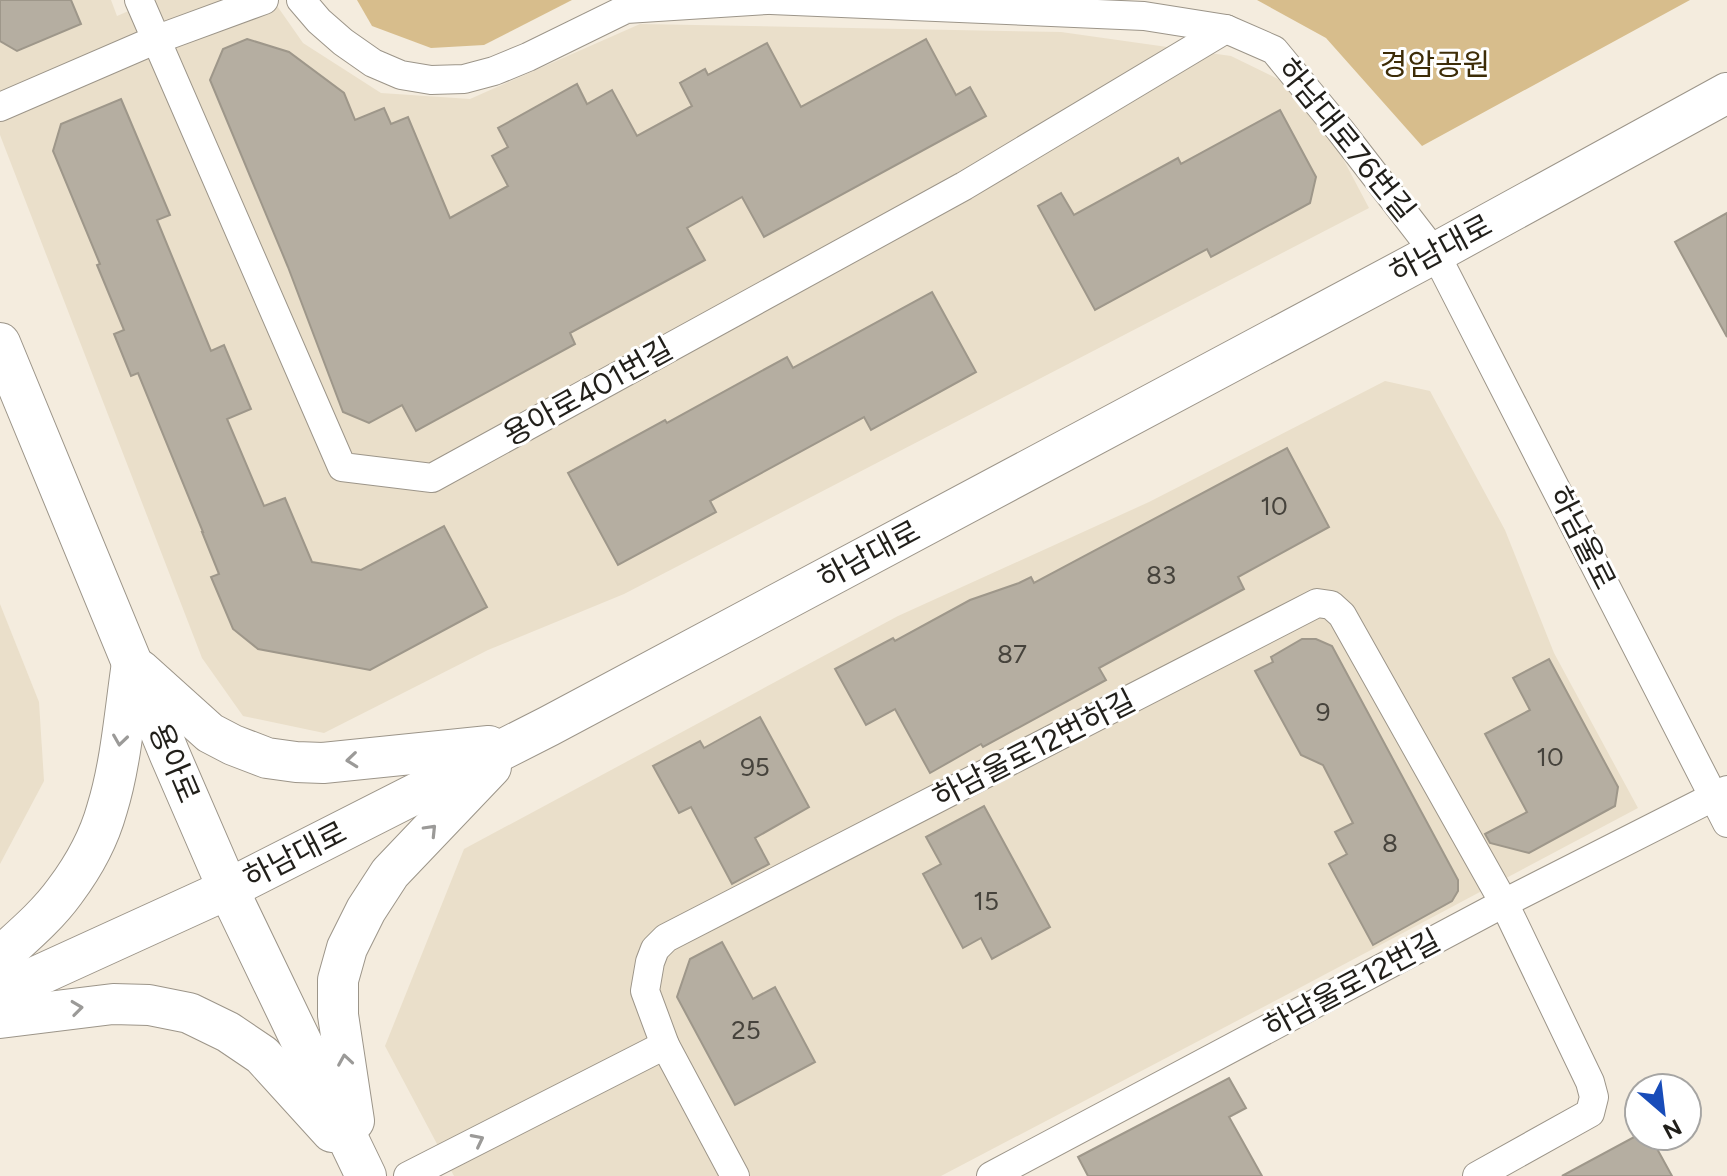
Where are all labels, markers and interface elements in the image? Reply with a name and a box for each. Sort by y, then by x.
park label: 경암공원 [1380,46,1490,83]
street label: 하남대로76번길 [1269,51,1423,229]
street label: 하남대로 [1383,206,1498,291]
street label: 용아로401번길 [496,330,679,453]
street label: 하남울로 [1541,480,1624,595]
house number: 10 [1260,490,1288,522]
street label: 하남대로 [811,512,926,597]
house number: 83 [1146,559,1176,591]
house number: 87 [997,638,1027,670]
street label: 하남울로12번하길 [926,682,1141,816]
house number: 9 [1316,696,1330,728]
street label: 용아로 [141,717,208,808]
one-way arrow [112,733,129,747]
house number: 10 [1536,741,1564,773]
one-way arrow [345,751,358,768]
house number: 95 [740,751,770,783]
street label: 하남대로 [237,813,352,896]
one-way arrow [422,824,436,839]
house number: 8 [1382,827,1398,859]
house number: 15 [973,885,999,917]
street label: 하남울로12번길 [1257,922,1446,1046]
one-way arrow [70,1000,84,1017]
house number: 25 [731,1014,761,1046]
one-way arrow [337,1053,354,1066]
north arrow [1623,1072,1703,1152]
text: N [1658,1113,1686,1145]
one-way arrow [469,1135,484,1150]

